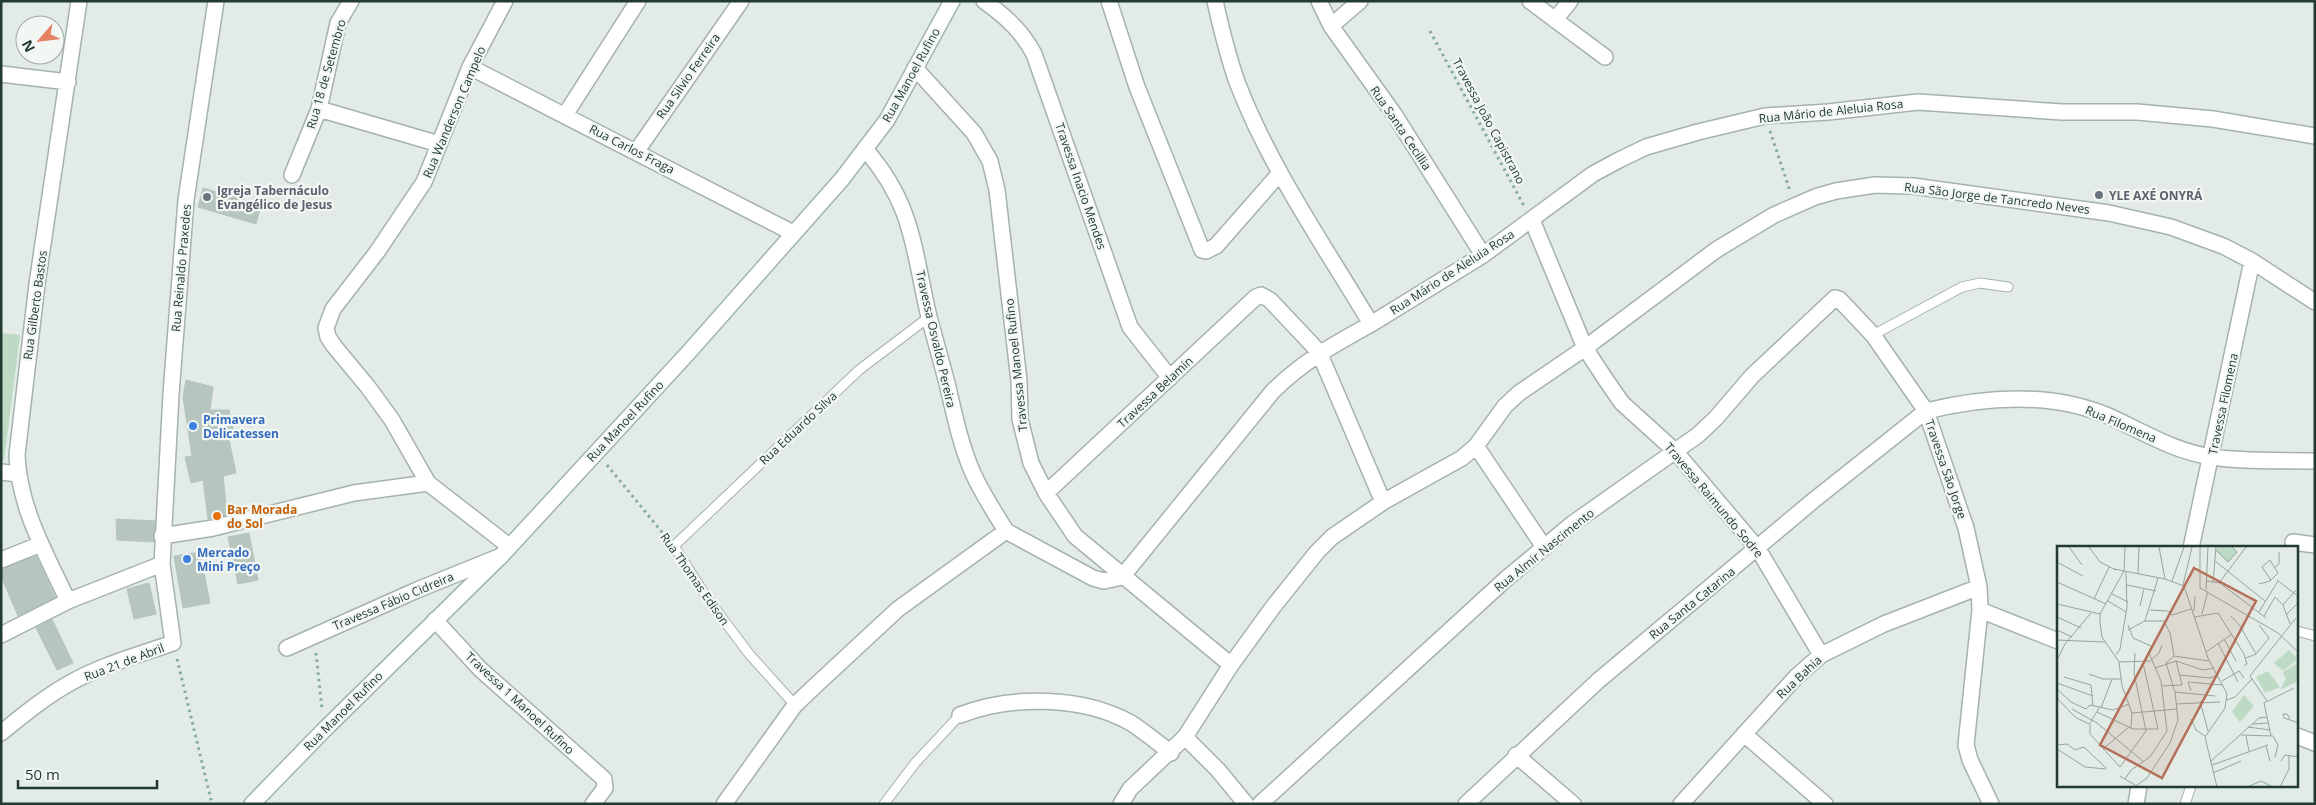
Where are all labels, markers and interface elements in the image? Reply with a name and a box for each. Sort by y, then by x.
north arrow [15,15,65,65]
street label: Rua 18 de Setembro [302,17,350,131]
street label: Rua Manoel Rufino [878,25,944,125]
street label: Rua Silvio Ferreira [652,30,724,122]
text: N [17,37,39,56]
street label: Rua Wanderson Campelo [418,43,490,181]
street label: Travessa João Capistrano [1449,55,1529,187]
street label: Rua Santa Cecillia [1367,83,1435,173]
street label: Rua Mário de Aleluia Rosa [1758,95,1904,127]
street label: Rua Carlos Fraga [586,120,678,178]
street label: Travessa Inacio Mendes [1051,120,1111,252]
street label: Rua São Jorge de Tancredo Neves [1903,178,2091,218]
place label: Igreja Tabernáculo Evangélico de Jesus [217,182,332,213]
place label: YLE AXÉ ONYRÁ [2109,187,2203,204]
marker: YLE AXÉ ONYRÁ [2093,189,2105,201]
marker: Igreja Tabernáculo Evangélico de Jesus [201,191,213,203]
street label: Rua Reinaldo Praxedes [167,203,195,333]
street label: Rua Mário de Aleluia Rosa [1387,225,1517,319]
street label: Rua Gilberto Bastos [19,249,51,361]
street label: Travessa Osvaldo Pereira [912,269,960,409]
street label: Travessa Manoel Rufino [1001,298,1031,432]
street label: Travessa Belamin [1113,352,1197,432]
street label: Travessa Filomena [2204,352,2242,456]
street label: Rua Manoel Rufino [583,376,667,466]
street label: Rua Eduardo Silva [755,388,841,468]
street label: Rua Filomena [2083,401,2159,447]
place label: Primavera Delicatessen [203,411,279,442]
street label: Travessa São Jorge [1921,417,1971,521]
marker: Primavera Delicatessen [187,420,199,432]
street label: Travessa Raimundo Sodre [1661,439,1767,561]
place label: Bar Morada do Sol [227,501,297,532]
street label: Rua Almir Nascimento [1490,504,1598,596]
marker: Bar Morada do Sol [211,510,223,522]
street label: Rua Thomas Edison [657,529,733,629]
place label: Mercado Mini Preço [197,544,260,575]
inset map [2057,546,2298,788]
marker: Mercado Mini Preço [181,553,193,565]
street label: Rua Santa Catarina [1645,563,1739,643]
street label: Travessa Fábio Cidreira [330,568,456,634]
street label: Rua 21 de Abril [82,639,166,685]
street label: Travessa 1 Manoel Rufino [462,648,578,758]
street label: Rua Bahia [1773,652,1825,702]
street label: Rua Manoel Rufino [300,668,386,754]
scale bar [18,758,156,790]
text: 50 m [25,764,60,784]

